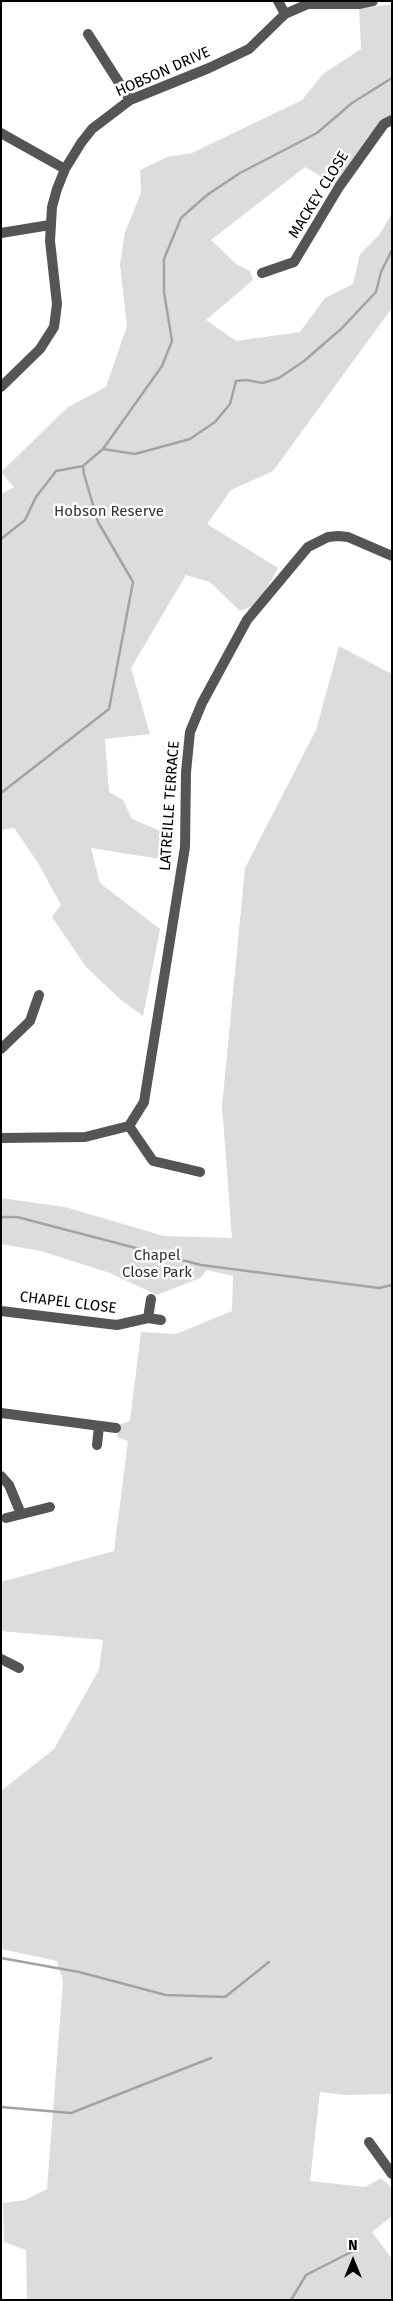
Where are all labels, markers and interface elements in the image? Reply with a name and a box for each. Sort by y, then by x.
street label: HOBSON DRIVE [113,43,213,101]
street label: MACKEY CLOSE [285,148,353,242]
park label: Hobson Reserve [54,503,164,521]
street label: LATREILLE TERRACE [156,740,184,872]
park label: Chapel Close Park [122,1247,192,1282]
street label: CHAPEL CLOSE [19,1288,117,1318]
north arrow [328,2236,378,2286]
text: N [348,2237,358,2254]

